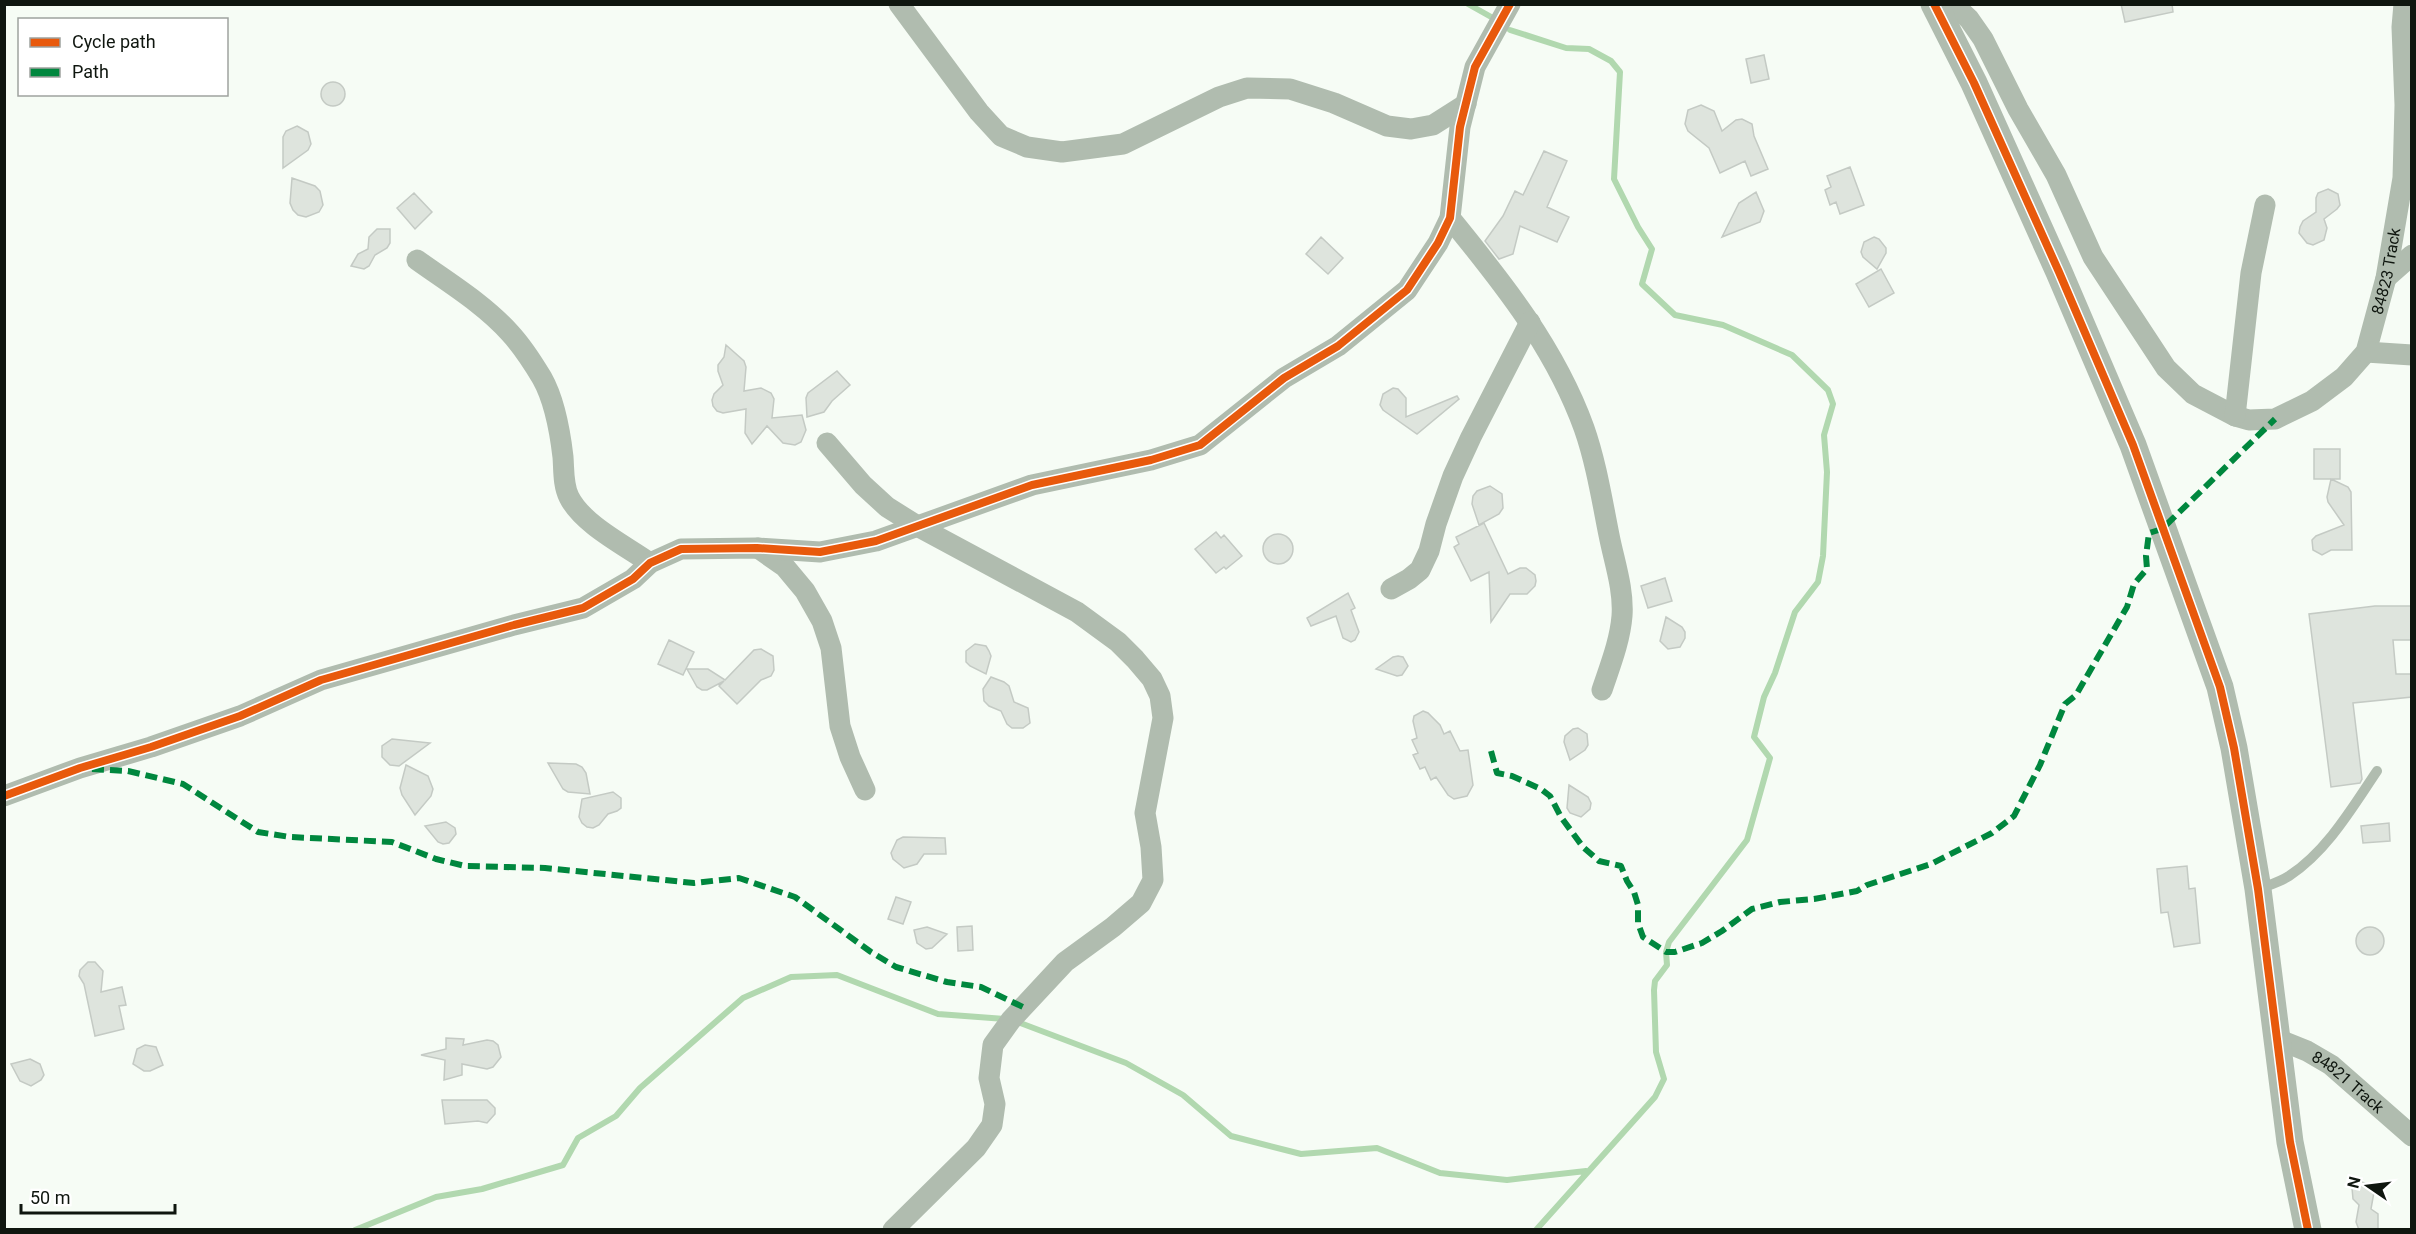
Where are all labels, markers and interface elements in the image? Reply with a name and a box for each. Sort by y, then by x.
legend [18,18,228,96]
text: Cycle path [72,31,156,52]
text: Path [72,61,109,82]
street label: 84823 Track [2368,226,2405,316]
street label: 84821 Track [2308,1047,2388,1118]
north arrow [2338,1156,2398,1216]
text: N [2343,1175,2365,1190]
scale bar [21,1177,176,1215]
text: 50 m [30,1187,70,1208]

